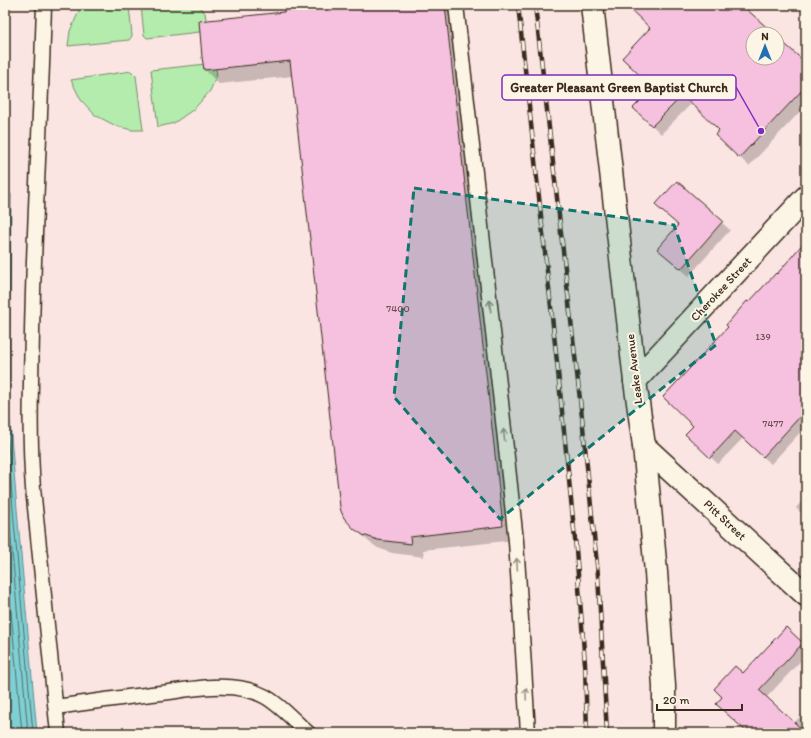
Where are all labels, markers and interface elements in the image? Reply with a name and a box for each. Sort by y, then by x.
north arrow [745,26,785,66]
text: N [761,30,769,43]
callout: Greater Pleasant Green Baptist Church [502,75,736,100]
text: Greater Pleasant Green Baptist Church [510,80,728,96]
street label: Cherokee Street [688,254,755,324]
one-way arrow [486,300,494,313]
house number: 7400 [386,302,410,315]
house number: 139 [755,330,771,343]
street label: Leake Avenue [623,333,645,405]
house number: 7477 [763,417,783,430]
one-way arrow [501,429,508,442]
street label: Pitt Street [701,497,749,544]
one-way arrow [514,558,521,571]
scale bar [657,686,742,712]
one-way arrow [522,688,529,701]
text: 20 m [663,693,690,707]

